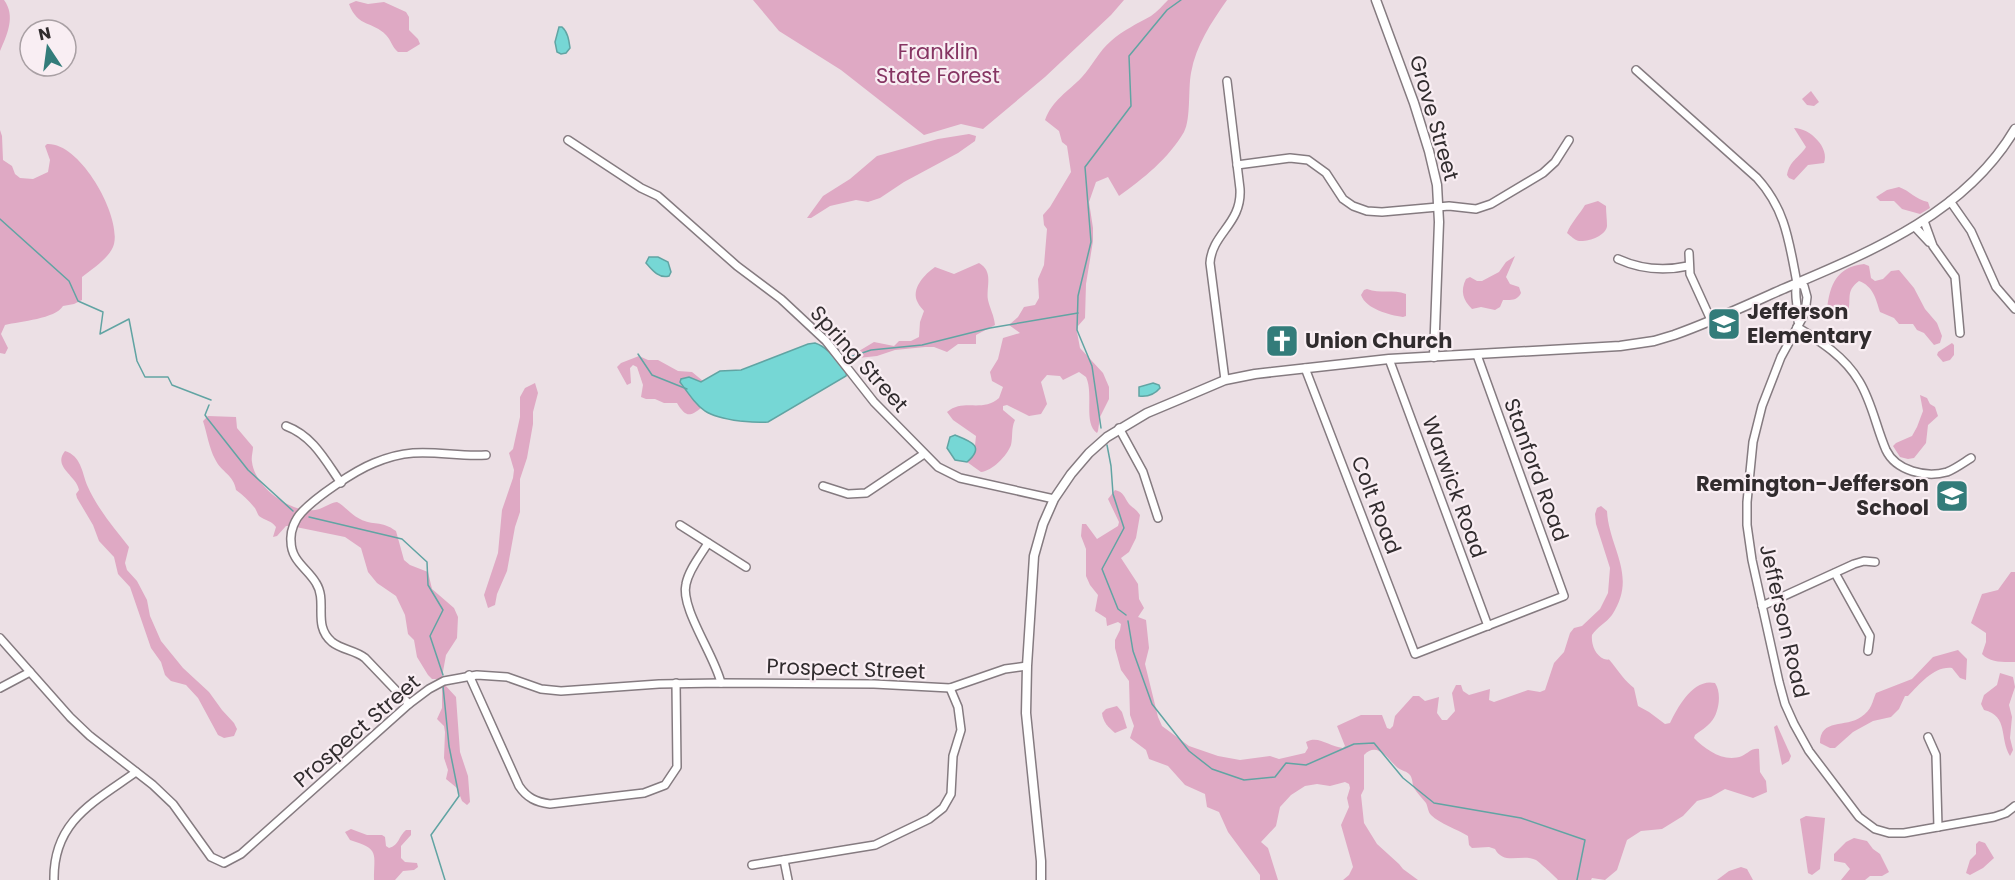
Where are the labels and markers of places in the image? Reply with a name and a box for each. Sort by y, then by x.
place label: Jefferson Elementary [1747,297,1873,350]
school or university icon: Jefferson Elementary [1706,306,1742,342]
church icon: Union Church [1264,323,1300,359]
place label: Union Church [1305,326,1452,355]
place label: Remington-Jefferson School [1696,469,1929,522]
school or university icon: Remington-Jefferson School [1934,478,1970,514]

